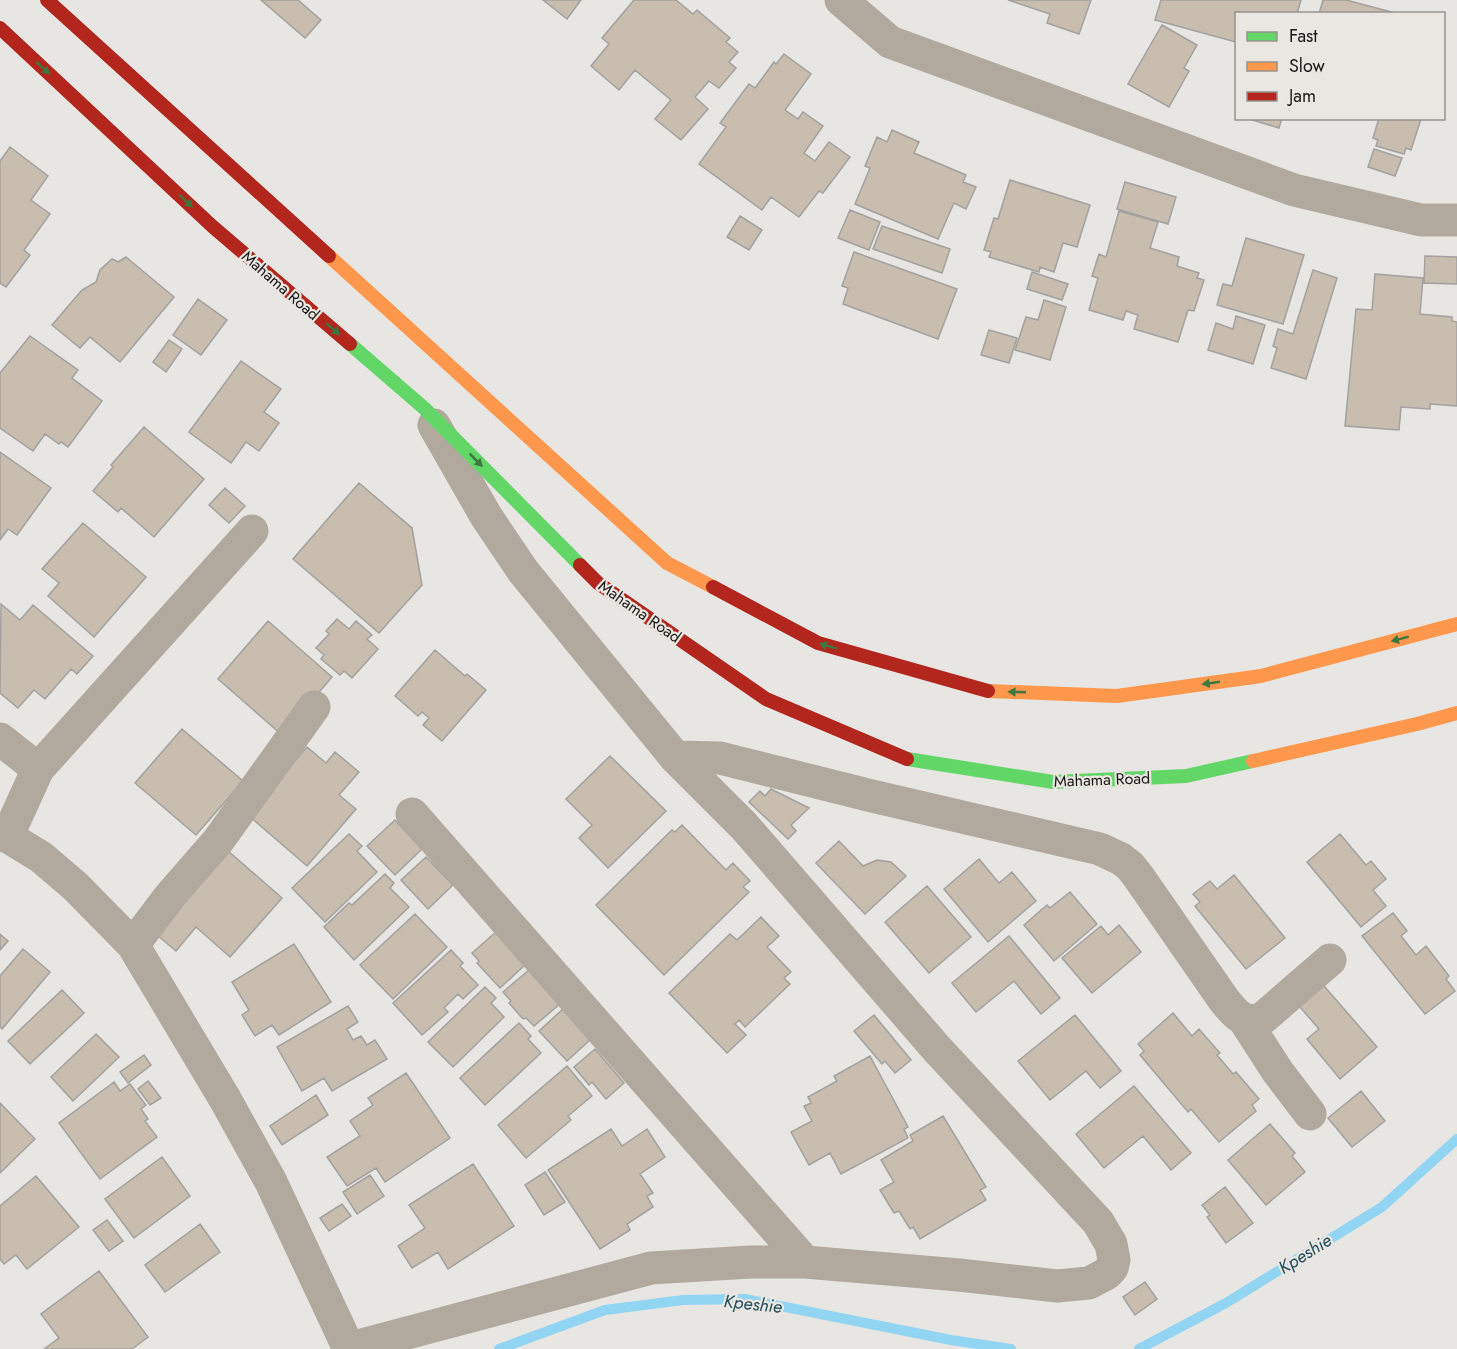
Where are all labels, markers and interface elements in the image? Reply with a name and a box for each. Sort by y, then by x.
legend [1235,12,1445,120]
text: Fast [1289,23,1318,49]
text: Slow [1289,53,1326,79]
one-way arrow [35,61,50,74]
text: Jam [1287,83,1316,109]
one-way arrow [178,194,193,208]
street label: Mahama Road [237,245,325,326]
one-way arrow [325,322,340,336]
one-way arrow [469,453,483,467]
street label: Mahama Road [594,574,686,648]
one-way arrow [1391,635,1409,644]
one-way arrow [819,641,837,650]
one-way arrow [1201,678,1220,688]
one-way arrow [1007,688,1026,697]
street label: Mahama Road [1054,766,1151,793]
water label: Kpeshie [1273,1227,1337,1281]
water label: Kpeshie [723,1288,783,1320]

